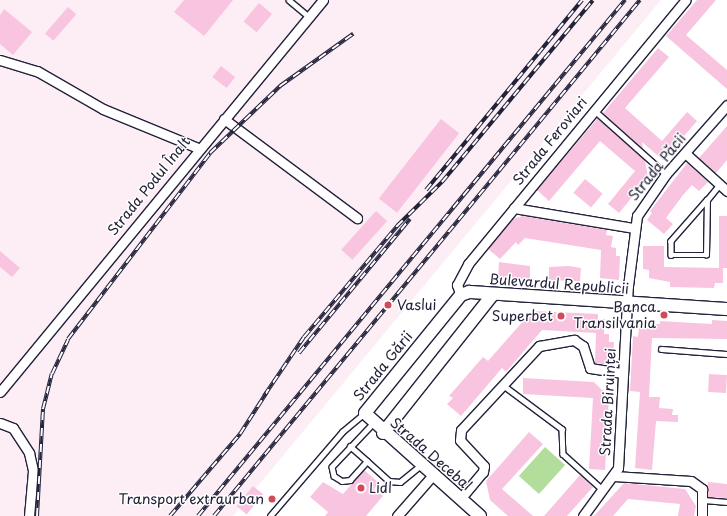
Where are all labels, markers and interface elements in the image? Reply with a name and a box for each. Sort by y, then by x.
street label: Strada Feroviari [509,93,591,189]
street label: Strada Păcii [625,130,689,204]
street label: Strada Podul Înalt [104,133,194,239]
street label: Bulevardul Republicii [489,271,629,297]
place label: Vaslui [397,297,436,313]
marker: Vaslui [382,299,394,311]
place label: Banca Transilvania [573,299,656,332]
place label: Superbet [492,308,553,324]
marker: Banca Transilvania [659,310,669,320]
marker: Superbet [556,311,566,321]
street label: Strada Gării [350,328,416,404]
street label: Strada Biruinței [597,348,619,456]
street label: Strada Decebal [387,414,475,494]
place label: Lidl [369,480,392,496]
marker: Lidl [356,483,366,493]
place label: Transport extraurban [117,491,264,507]
marker: Transport extraurban [267,494,277,504]

